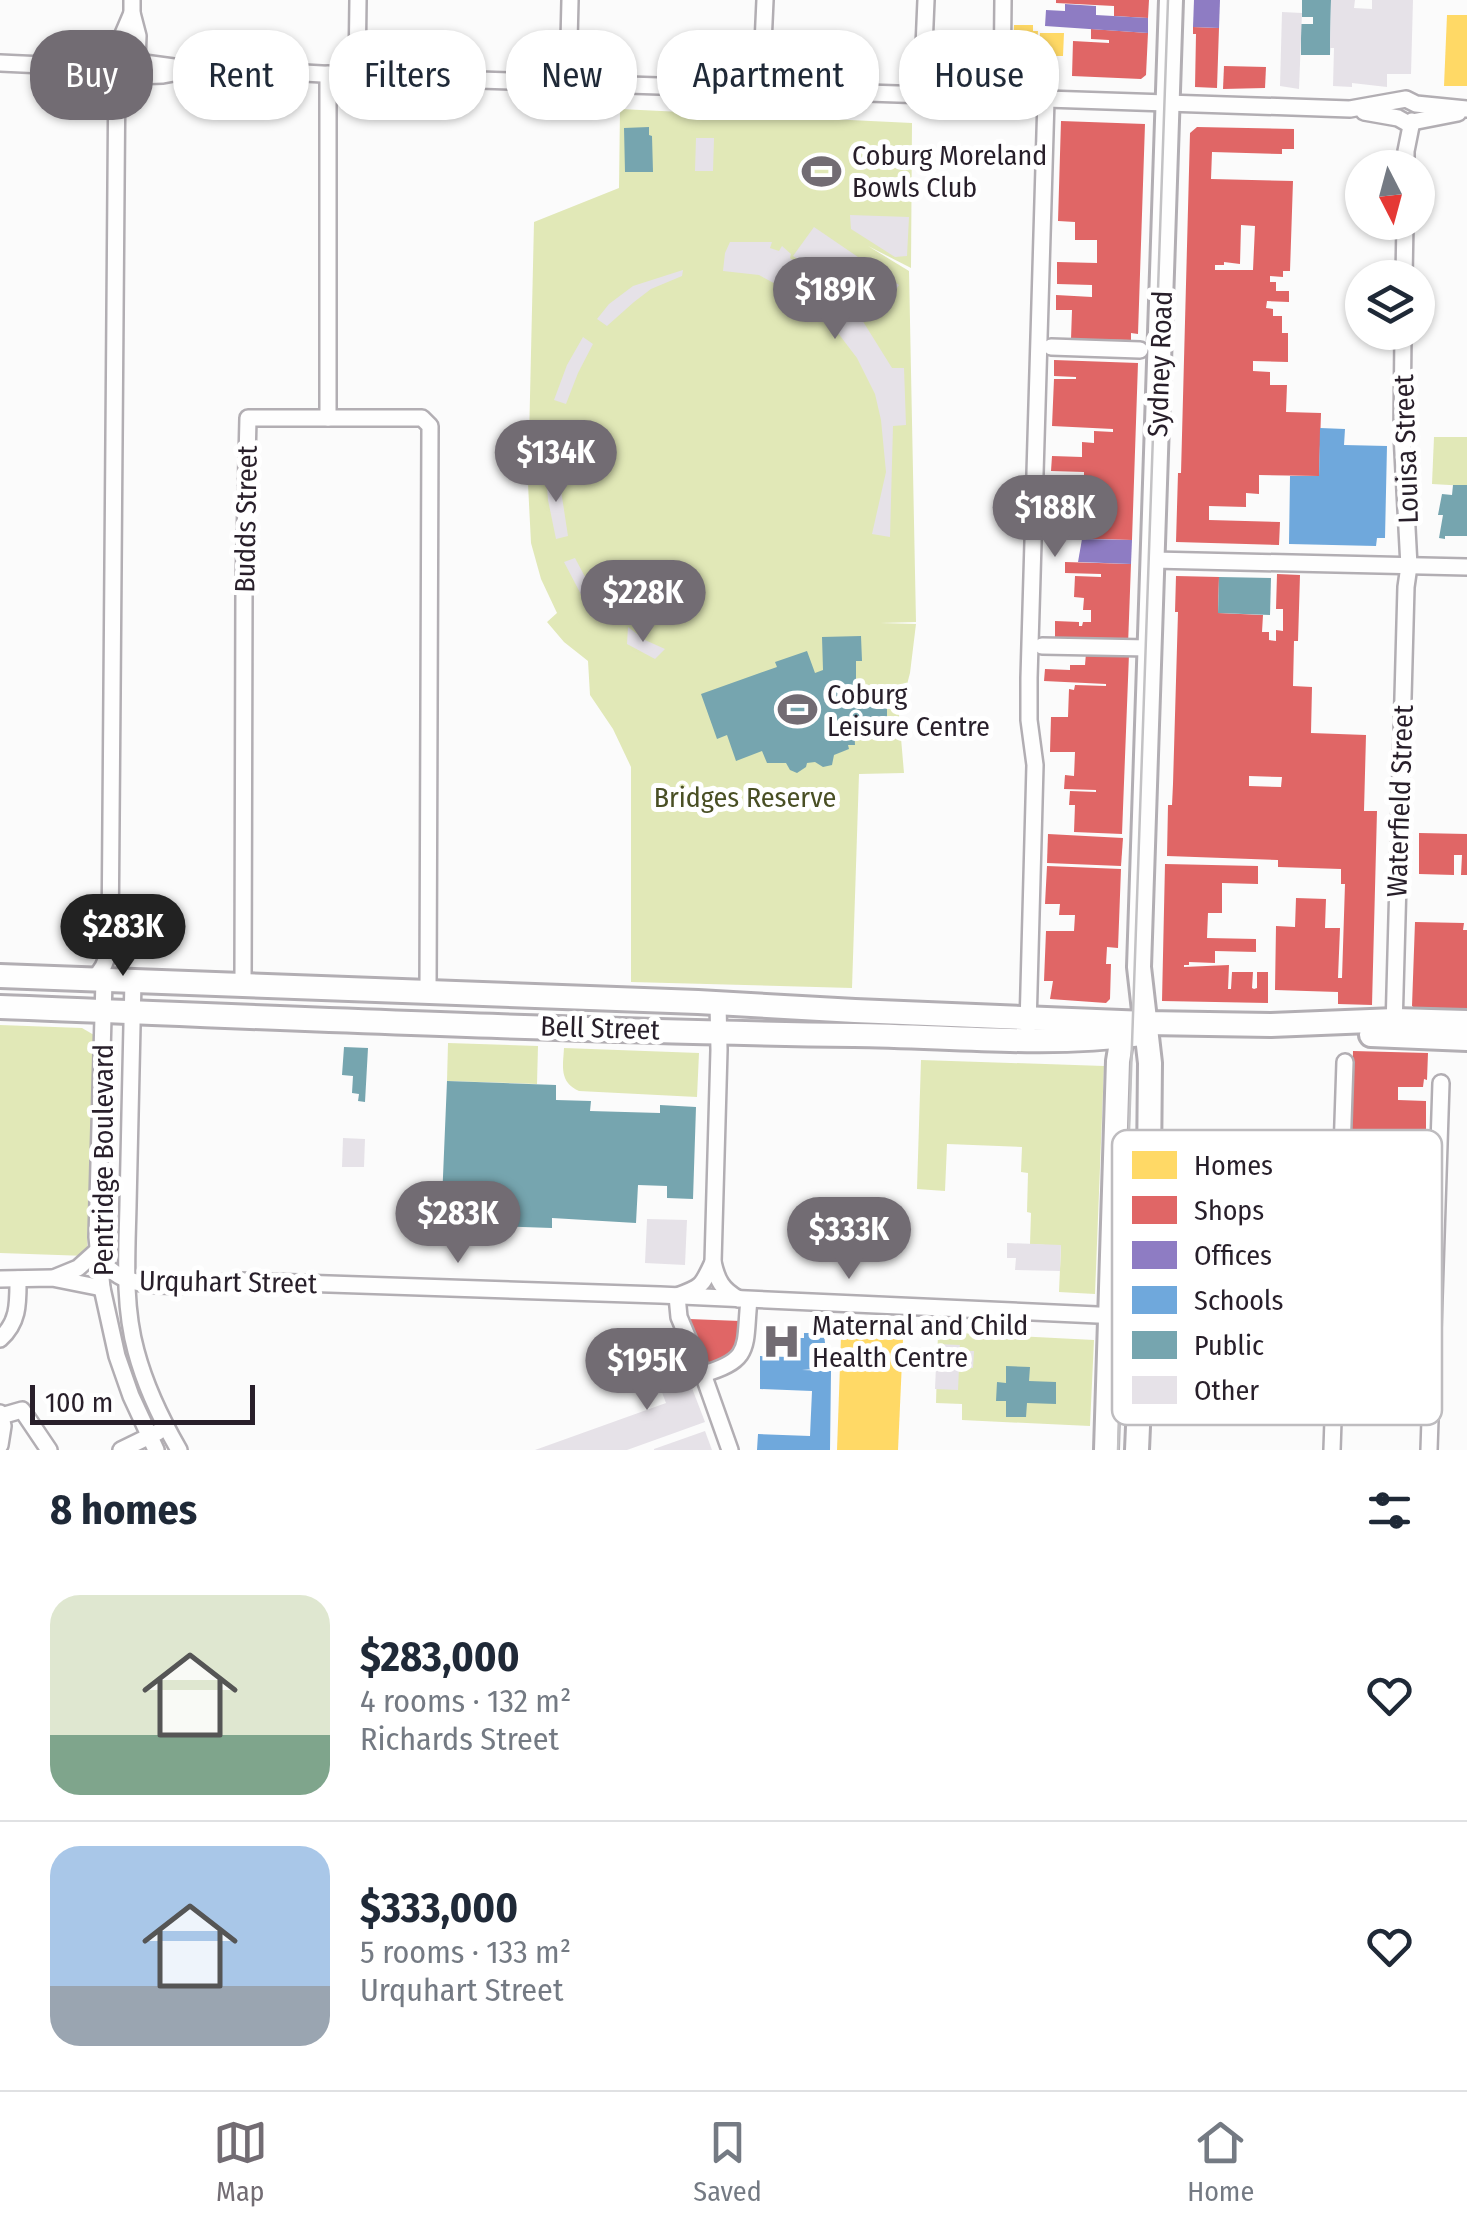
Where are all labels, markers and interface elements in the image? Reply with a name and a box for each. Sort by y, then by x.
chip: Buy [30,30,153,120]
chip: Rent [173,30,309,120]
chip: Filters [329,30,486,120]
chip: New [506,30,637,120]
chip: Apartment [657,30,879,120]
chip: House [899,30,1059,120]
place label: Coburg Moreland Bowls Club [852,139,1047,204]
sports icon: Coburg Moreland Bowls Club [801,150,843,192]
north arrow [1345,150,1435,240]
map controls [1345,150,1435,350]
pin: $189K [765,257,905,342]
button: layers [1345,260,1435,350]
text: $189K [795,270,875,308]
street label: Sydney Road [1141,290,1179,438]
street label: Louisa Street [1387,373,1425,524]
pin: $134K [486,420,626,505]
text: $134K [517,433,595,471]
street label: Budds Street [228,444,264,593]
pin: $188K [985,475,1125,560]
text: $188K [1015,488,1095,526]
pin: $228K [573,560,713,645]
text: $228K [603,573,683,611]
place label: Coburg Leisure Centre [827,678,990,743]
sports icon: Coburg Leisure Centre [776,689,818,731]
street label: Waterfield Street [1380,703,1420,898]
park label: Bridges Reserve [654,781,836,814]
pin: $283K [53,894,193,979]
text: $283K [82,907,164,945]
street label: Bell Street [540,1009,661,1047]
street label: Pentridge Boulevard [87,1044,120,1276]
legend [1112,1130,1442,1425]
text: Homes [1194,1149,1273,1182]
pin: $283K [388,1181,528,1266]
text: $283K [417,1194,499,1232]
text: Shops [1194,1194,1264,1227]
pin: $333K [779,1197,919,1282]
text: $333K [809,1210,889,1248]
text: Offices [1194,1239,1272,1272]
street label: Urquhart Street [139,1264,318,1300]
text: Schools [1194,1284,1283,1317]
place label: Maternal and Child Health Centre [812,1309,1028,1374]
hospital icon: Maternal and Child Health Centre [761,1320,803,1362]
pin: $195K [577,1328,717,1413]
text: Public [1194,1329,1264,1362]
text: $195K [607,1341,687,1379]
text: Other [1194,1374,1259,1407]
scale bar [30,1380,255,1424]
text: 100 m [45,1386,113,1419]
icon: filters [1362,1483,1417,1538]
text: 8 homes [50,1485,197,1535]
text: $283,000 [360,1632,520,1682]
icon: home [130,1635,250,1755]
icon: heart [1362,1668,1417,1723]
text: 4 rooms · 132 m² [360,1682,571,1720]
text: Richards Street [360,1720,559,1758]
text: $333,000 [360,1883,518,1933]
icon: home [130,1886,250,2006]
icon: heart [1362,1919,1417,1974]
text: 5 rooms · 133 m² [360,1933,571,1971]
text: Urquhart Street [360,1971,563,2009]
tab: Map [213,2115,268,2208]
tab: Saved [693,2115,762,2208]
tab: Home [1187,2115,1254,2208]

